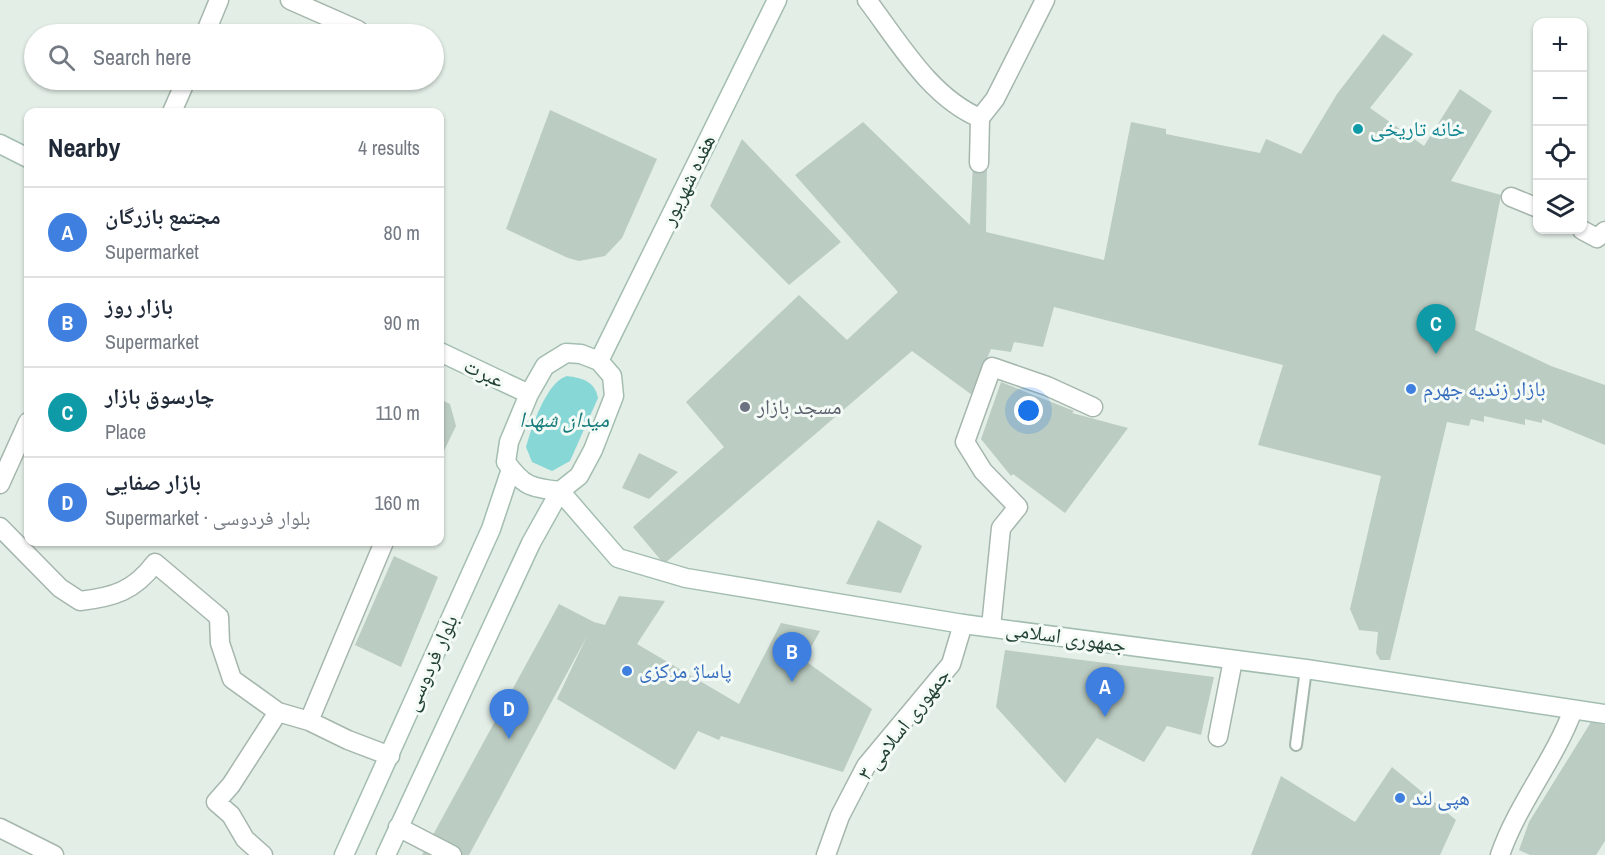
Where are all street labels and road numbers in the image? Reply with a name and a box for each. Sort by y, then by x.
street label: هفده شهریور [653,130,722,231]
street label: عبرت [459,351,509,395]
street label: بلوار فردوسی [396,610,465,716]
street label: جمهوری اسلامی [1004,614,1128,659]
street label: جمهوری اسلامی ۳ [850,661,957,786]

